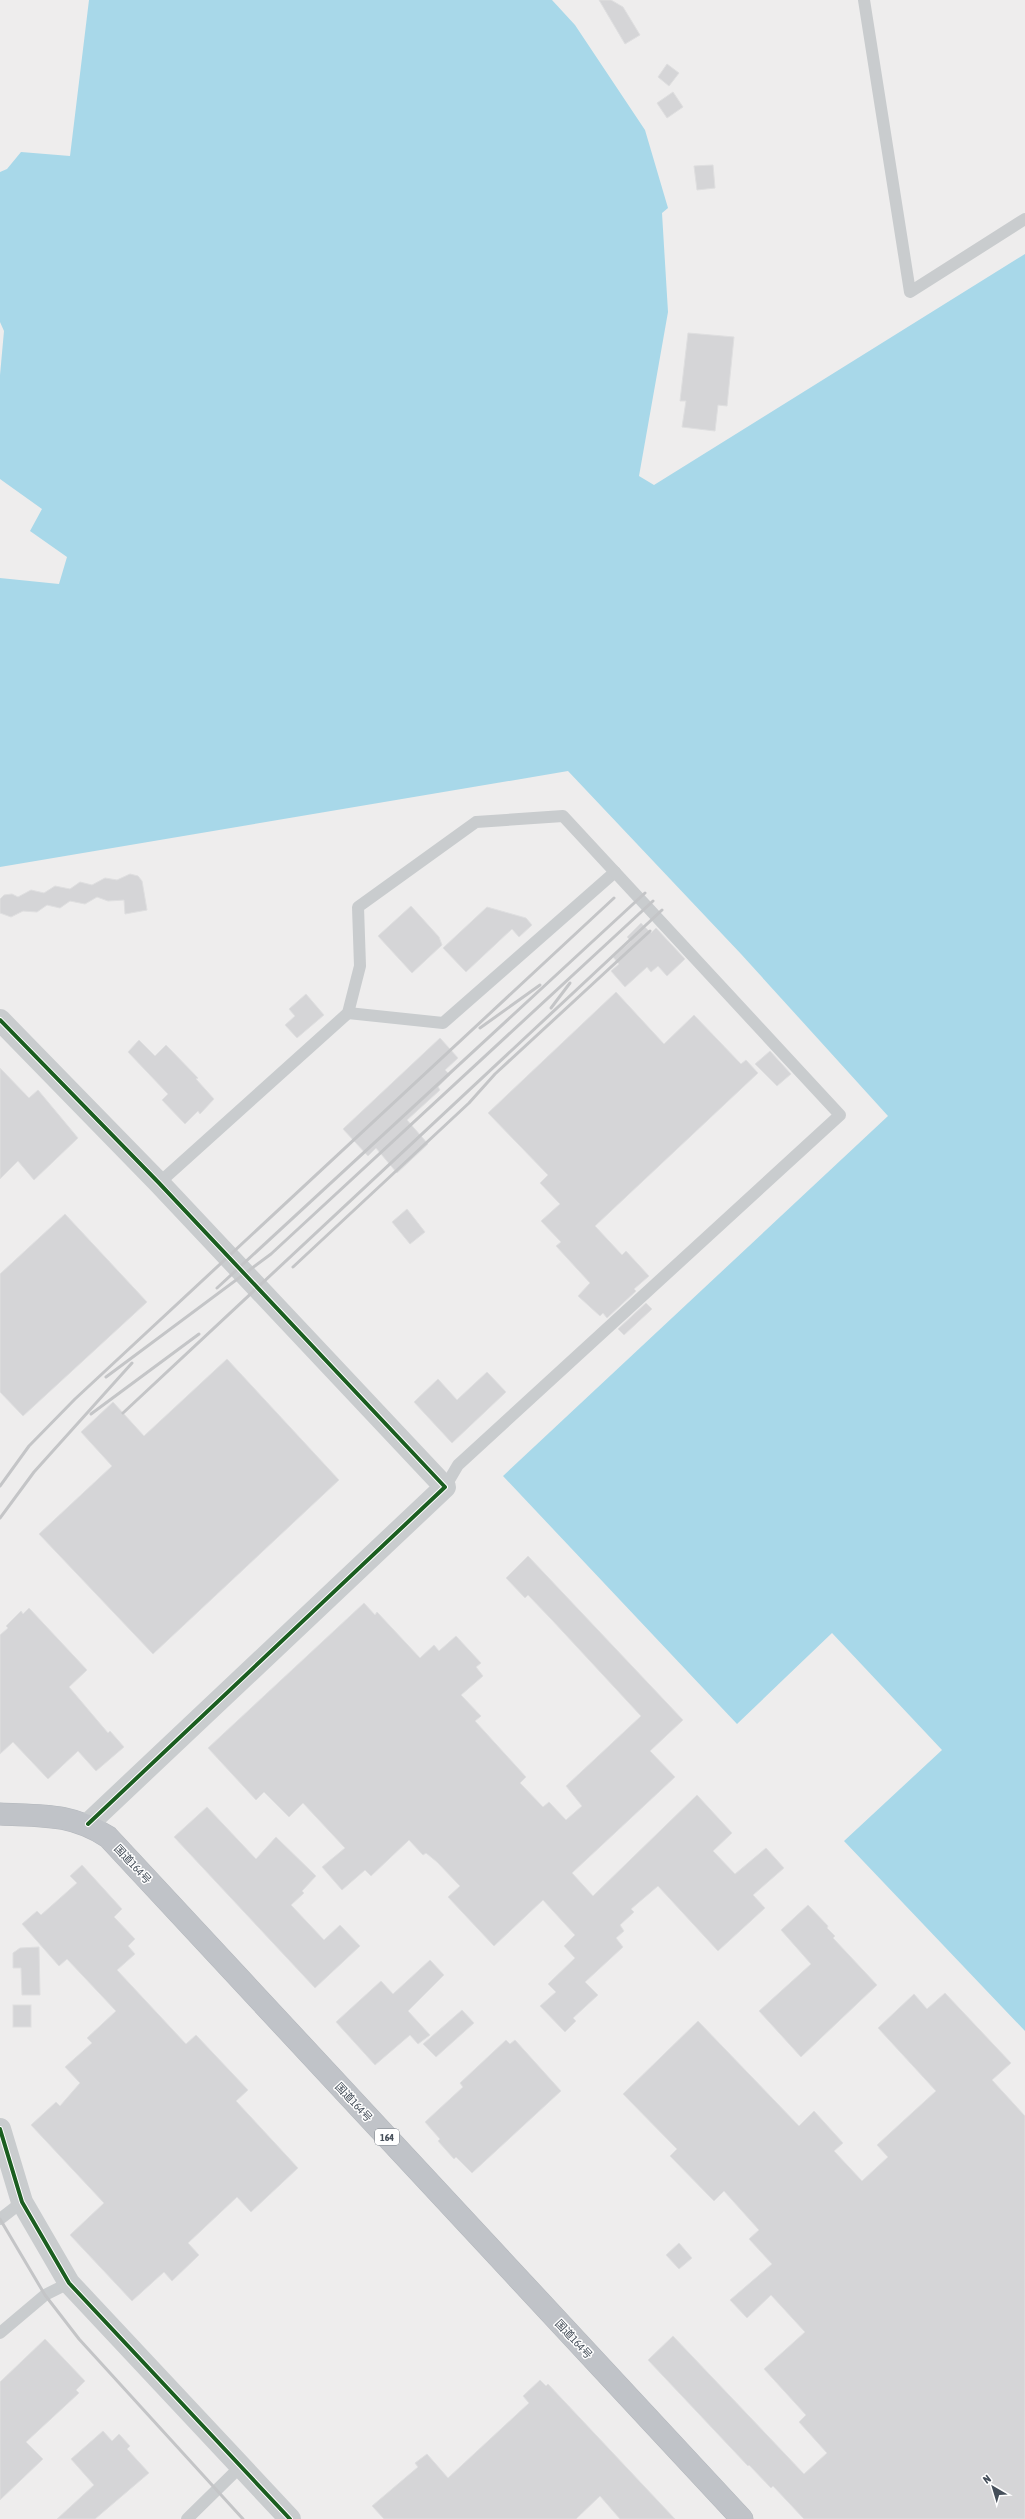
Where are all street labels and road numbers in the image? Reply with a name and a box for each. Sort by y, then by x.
street label: 国道164号 [112,1842,154,1886]
street label: 国道164号 [333,2080,375,2124]
road number: 164 [375,2129,399,2145]
street label: 国道164号 [553,2317,595,2361]

